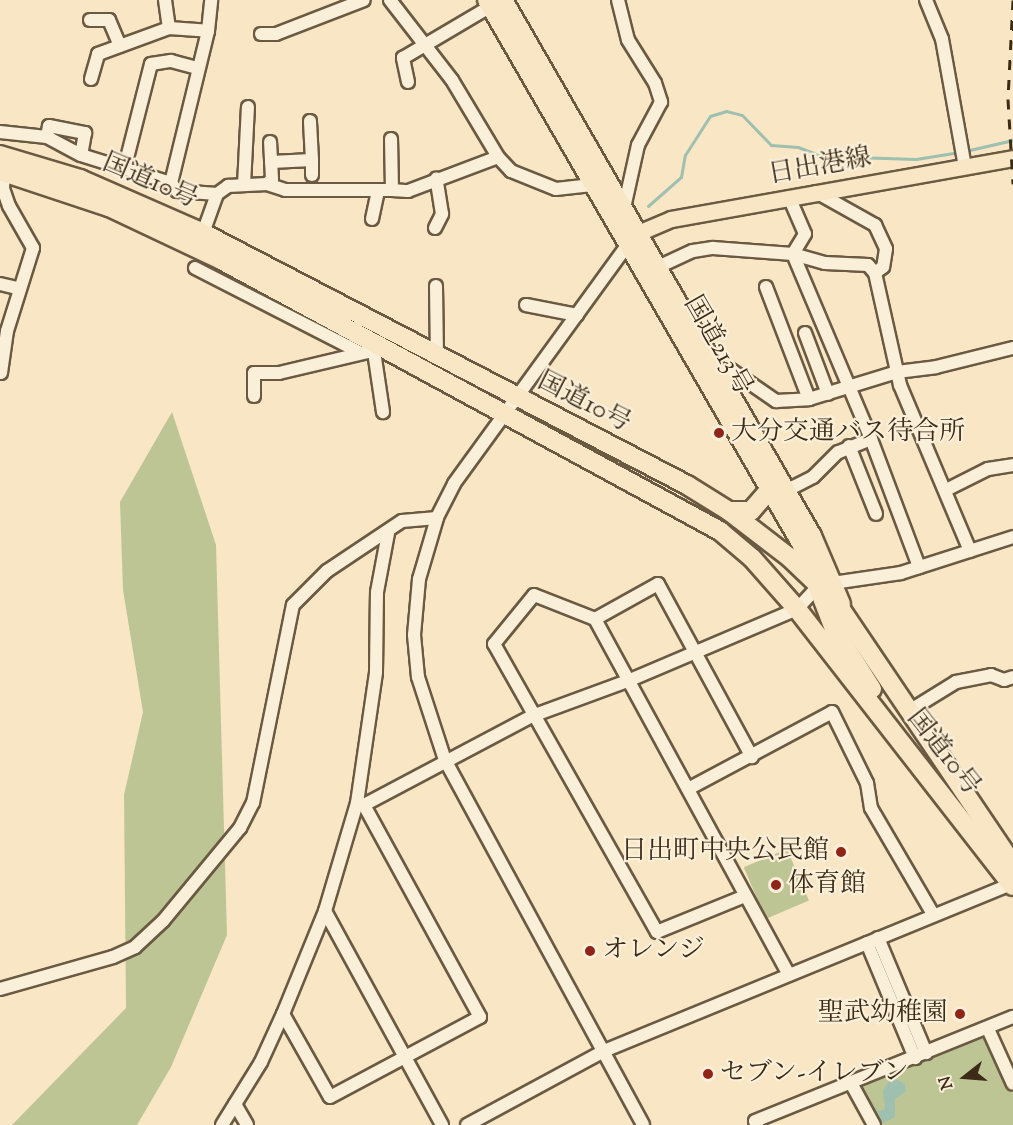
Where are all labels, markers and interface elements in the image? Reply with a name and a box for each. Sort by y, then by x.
street label: 日出港線 [766,143,874,191]
street label: 国道10号 [98,148,202,216]
street label: 国道213号 [676,291,758,401]
street label: 国道10号 [532,366,636,440]
place label: 大分交通バス待合所 [731,417,965,449]
marker: 大分交通バス待合所 [712,426,726,440]
street label: 国道10号 [900,704,986,802]
place label: 日出町中央公民館 [621,836,829,868]
marker: 日出町中央公民館 [834,845,848,859]
place label: 体育館 [788,869,866,901]
marker: 体育館 [769,878,783,892]
place label: オレンジ [602,935,706,967]
marker: オレンジ [583,944,597,958]
place label: 聖武幼稚園 [818,998,948,1030]
marker: 聖武幼稚園 [953,1007,967,1021]
north arrow [935,1047,995,1107]
place label: セブン-イレブン [720,1058,911,1090]
marker: セブン-イレブン [701,1067,715,1081]
text: N [934,1073,960,1092]

